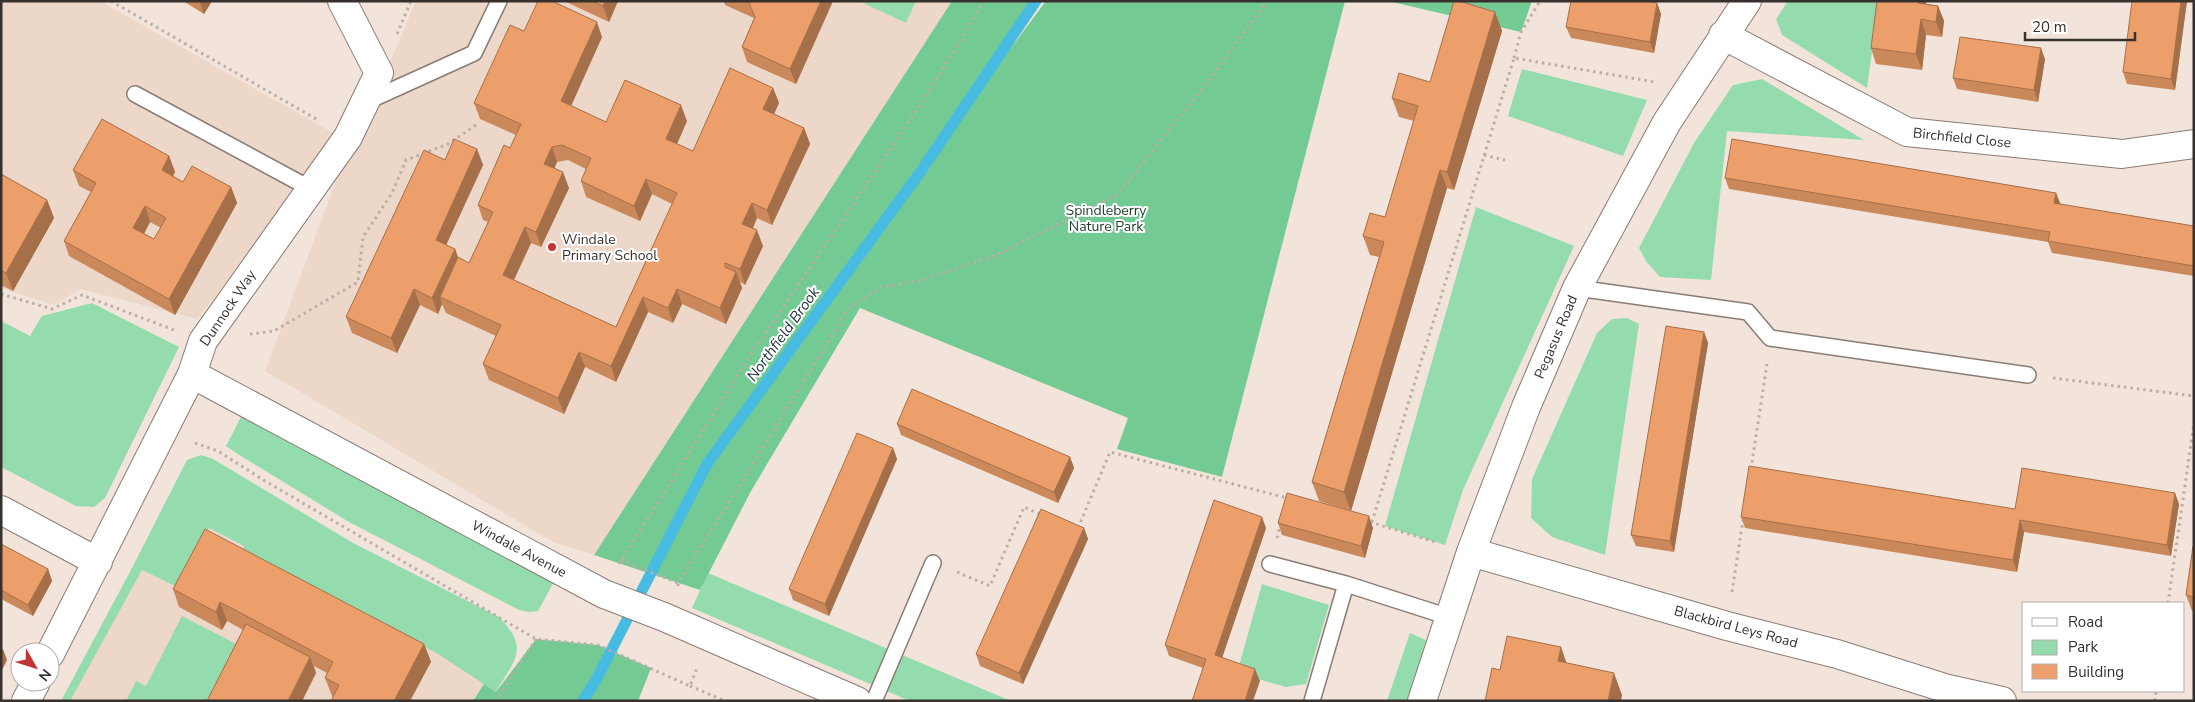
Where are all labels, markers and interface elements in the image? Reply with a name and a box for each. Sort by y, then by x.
scale bar [2025,10,2135,42]
text: 20 m [2032,17,2067,37]
street label: Birchfield Close [1912,123,2012,153]
park label: Spindleberry Nature Park [1066,201,1147,236]
place label: Windale Primary School [562,230,658,265]
marker: Windale Primary School [546,241,558,253]
street label: Dunnock Way [195,265,261,350]
water label: Northfield Brook [742,282,824,385]
street label: Pegasus Road [1530,292,1582,382]
street label: Windale Avenue [468,516,570,582]
street label: Blackbird Leys Road [1672,601,1800,653]
legend [2022,602,2185,692]
text: Road [2068,612,2103,632]
text: Park [2068,637,2098,657]
north arrow [10,642,60,692]
text: Building [2068,662,2124,682]
text: N [34,665,55,685]

